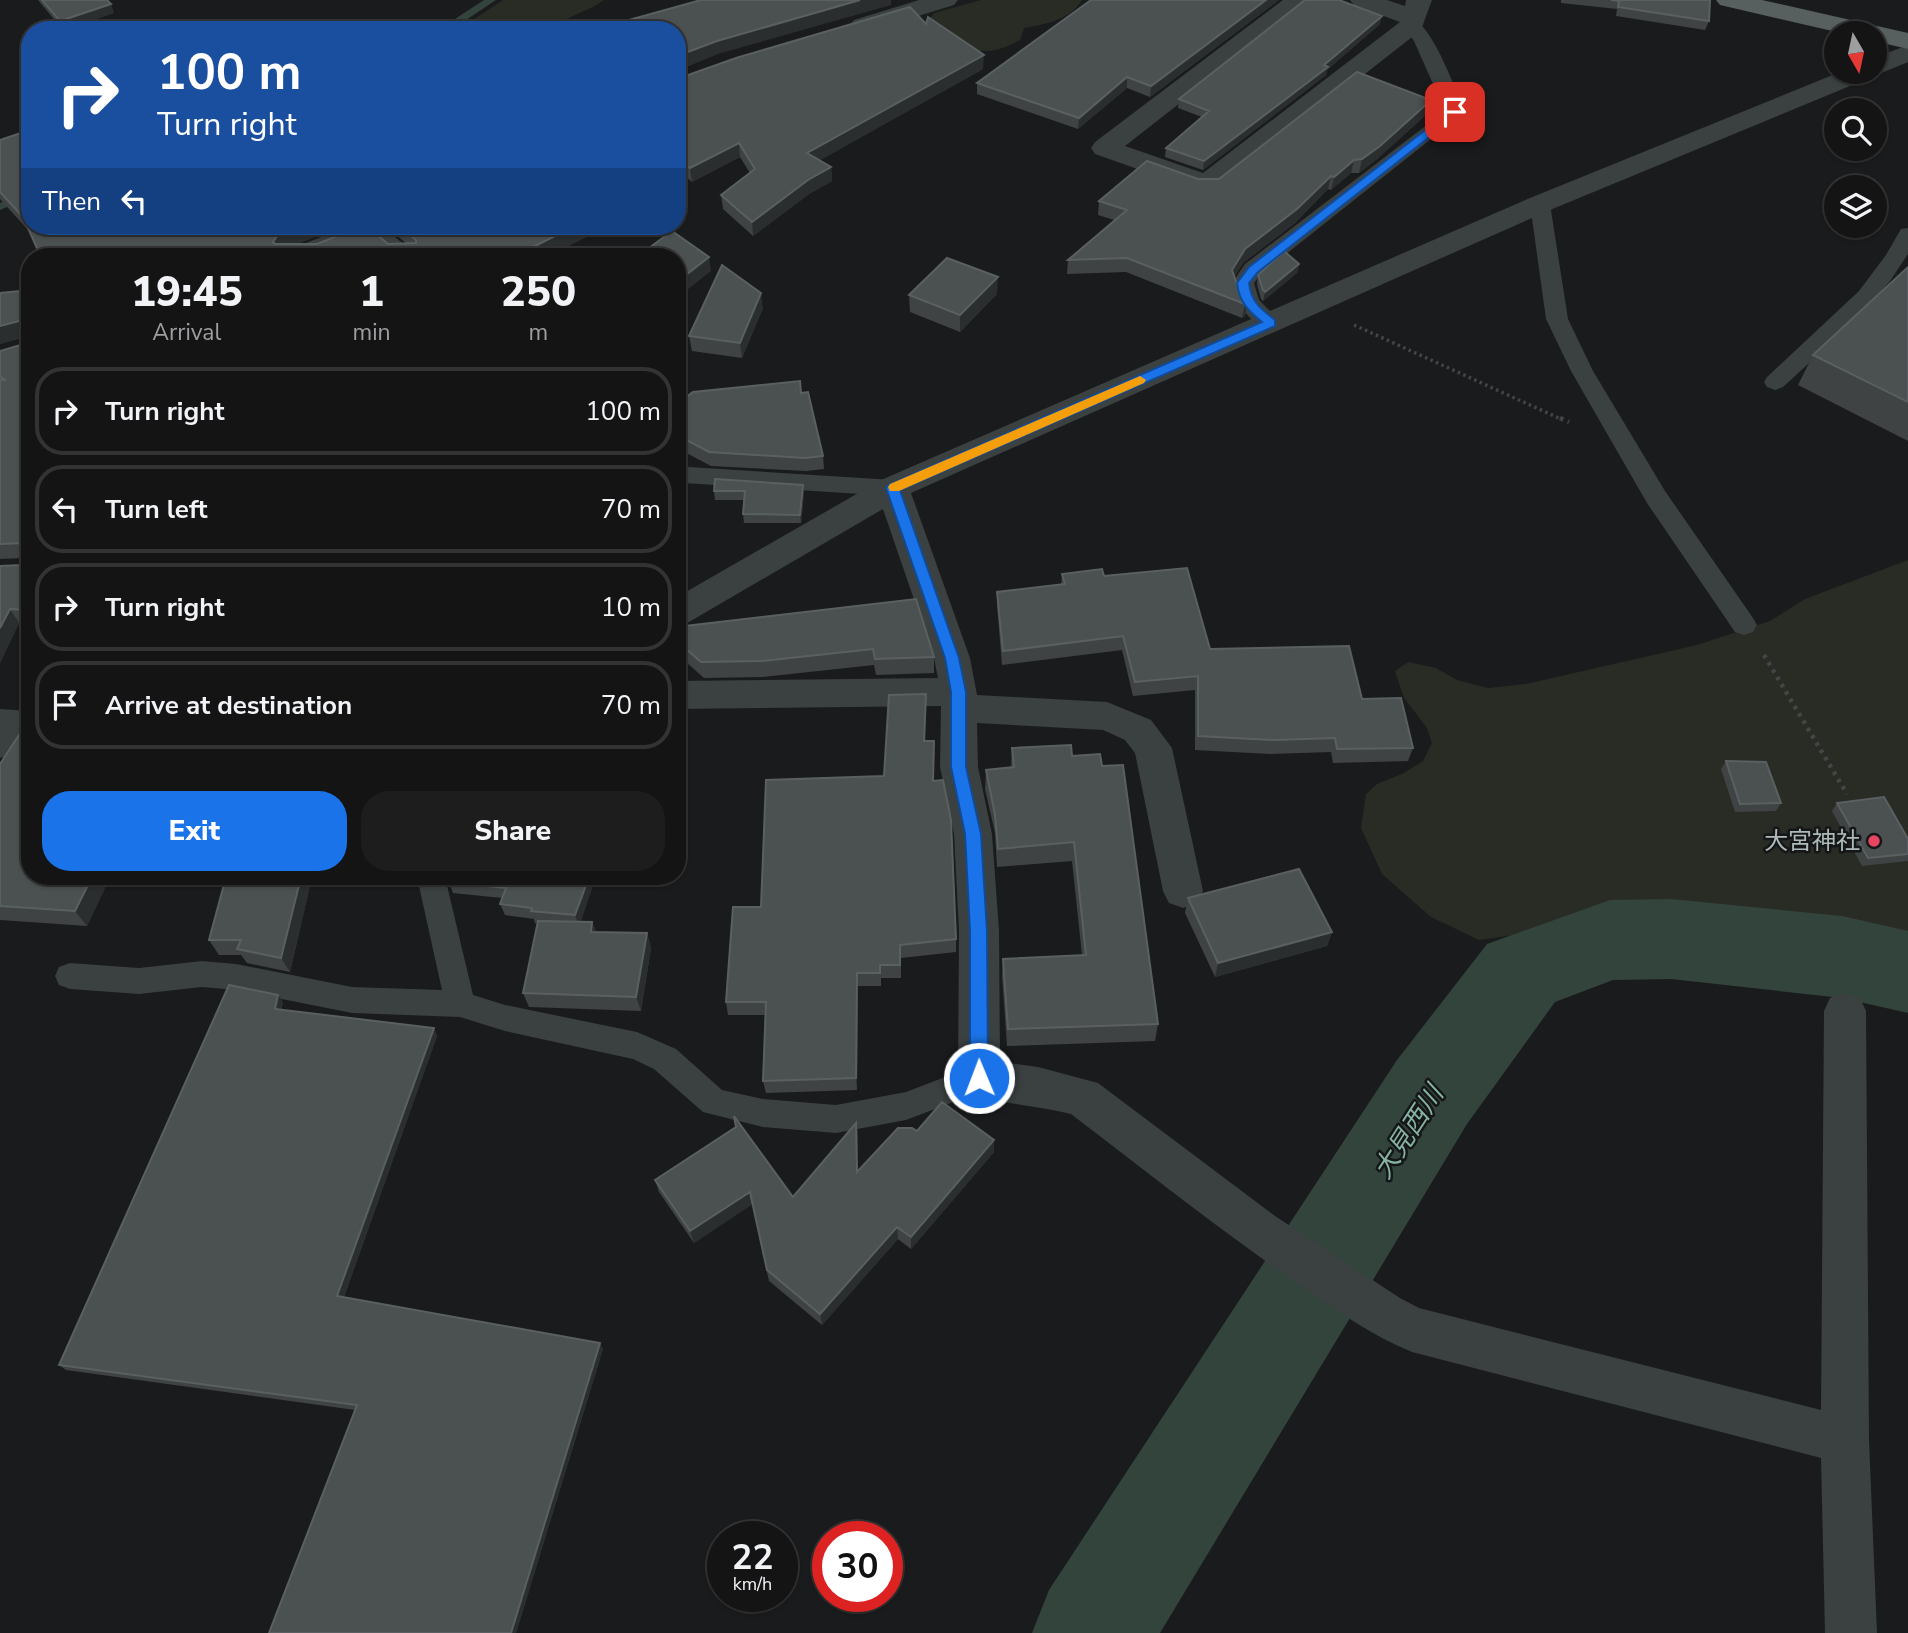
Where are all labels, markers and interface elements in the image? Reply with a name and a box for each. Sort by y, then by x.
north arrow [1824,21,1886,84]
map controls [1824,21,1887,238]
text: 100 m [157,39,301,106]
icon: right [42,49,133,140]
pin [1425,82,1485,142]
icon: arrive [1436,93,1474,131]
button: search [1824,98,1887,161]
text: Turn right [157,103,297,146]
button: layers [1824,175,1887,238]
icon: left [115,182,153,220]
text: Then [42,184,101,219]
text: 19:45 [131,264,243,321]
text: 1 [359,264,384,321]
text: 250 [501,264,576,321]
text: Arrival [152,317,221,348]
text: min [353,317,391,348]
text: m [528,317,548,348]
icon: right [46,392,84,430]
text: Turn right [105,394,224,429]
text: 100 m [585,394,661,429]
icon: left [46,490,84,528]
text: Turn left [105,492,208,527]
text: 70 m [601,492,661,527]
icon: right [46,588,84,626]
text: Turn right [105,590,224,625]
text: 10 m [601,590,661,625]
icon: arrive [46,686,84,724]
text: Arrive at destination [105,688,352,723]
text: 70 m [601,688,661,723]
button: Exit [42,791,347,871]
button: Share [361,791,665,871]
place label: 大宮神社 [1764,825,1860,857]
marker: 大宮神社 [1866,833,1882,849]
position arrow [942,1041,1016,1115]
water label: 大見西川 [1365,1077,1453,1185]
speed limit sign: 30 [812,1521,903,1612]
text: 22 [731,1534,774,1581]
text: km/h [733,1572,772,1596]

